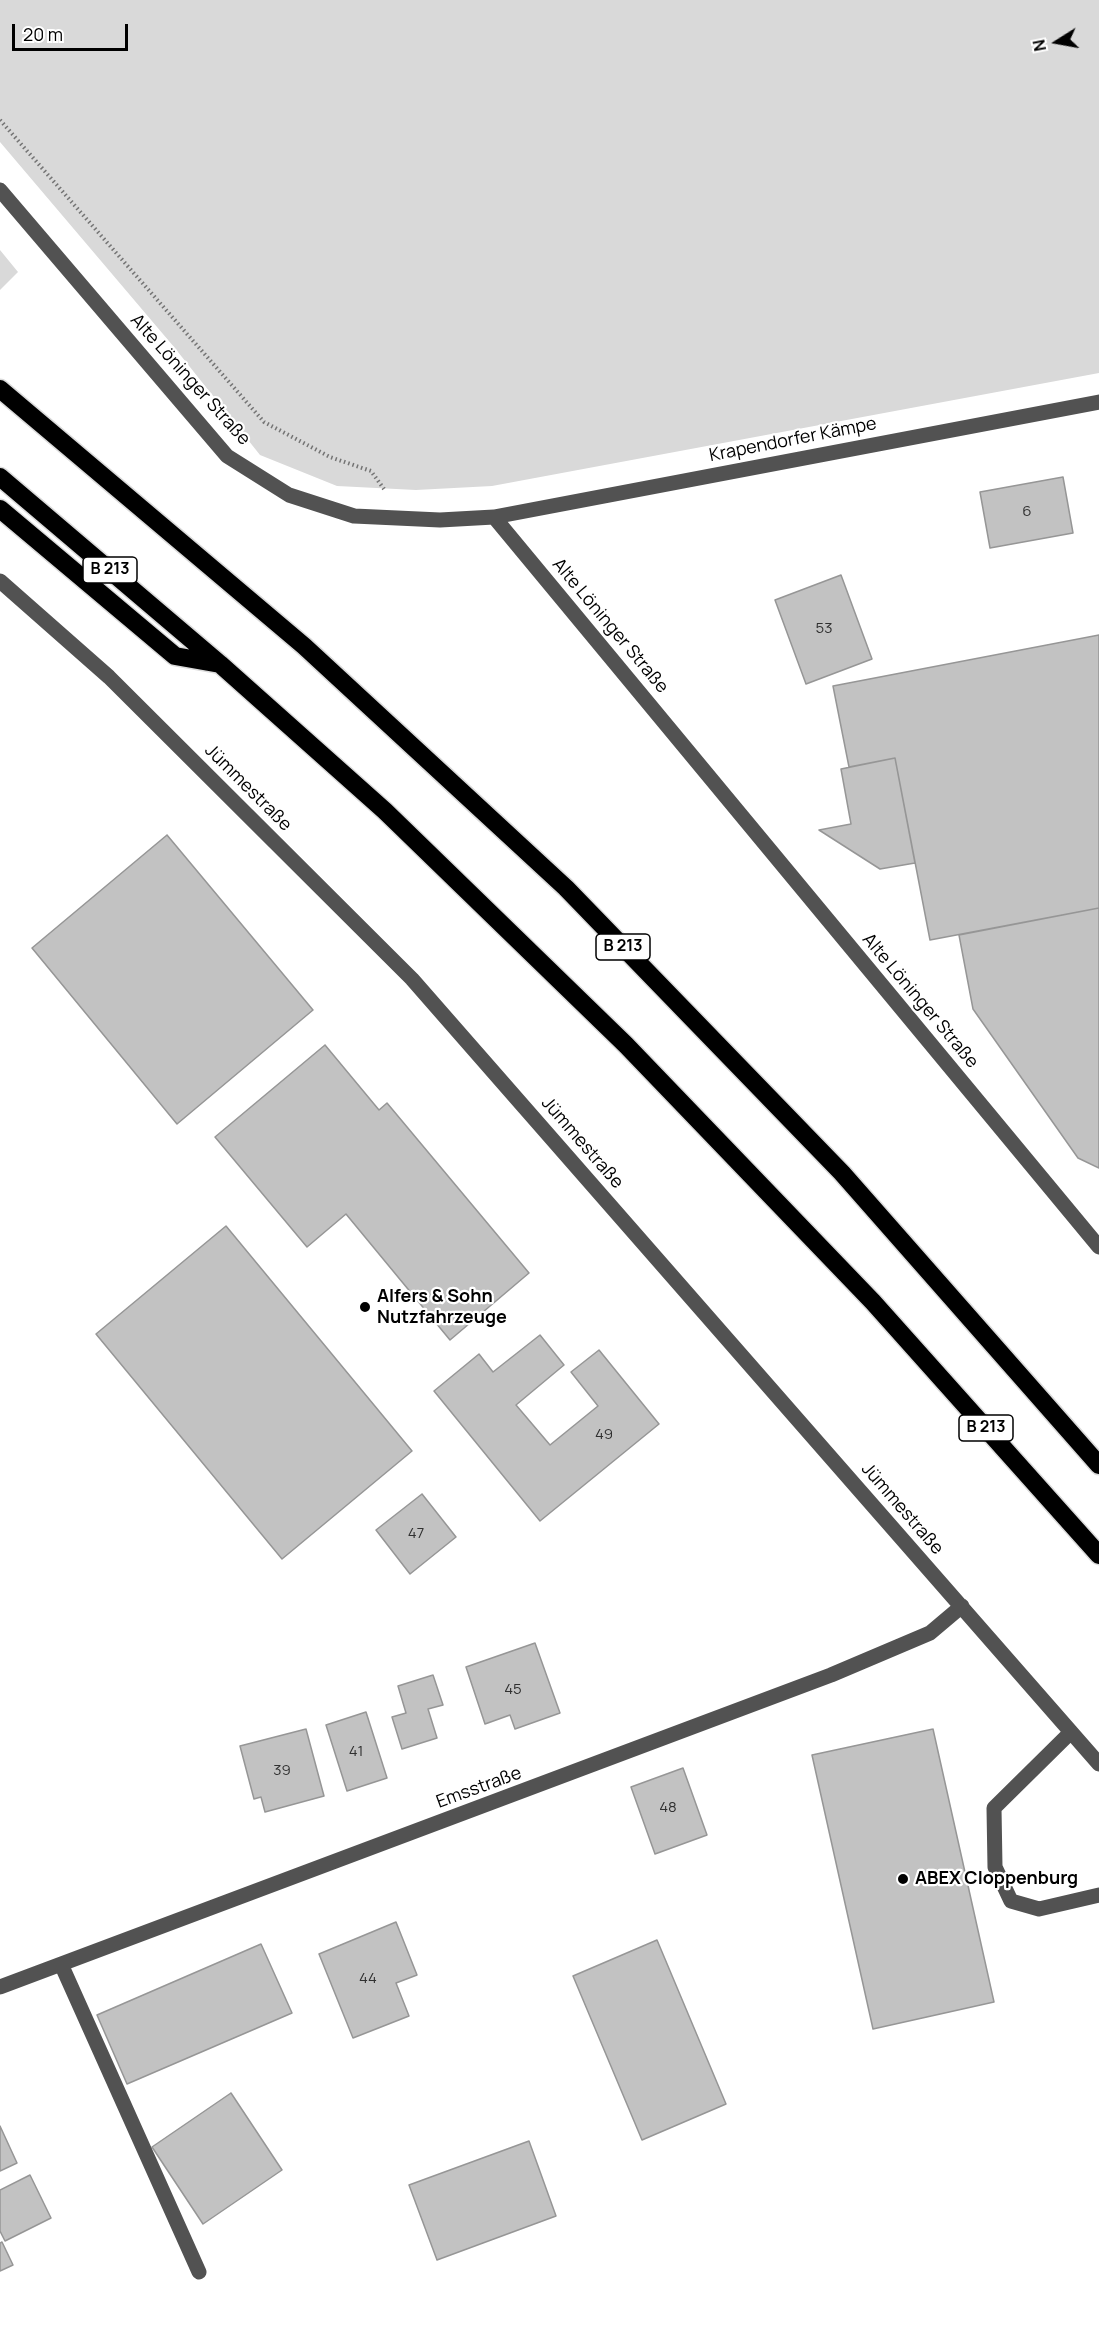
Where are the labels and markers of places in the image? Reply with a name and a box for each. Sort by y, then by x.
place label: Alfers & Sohn Nutzfahrzeuge [377,1286,507,1328]
marker: Alfers & Sohn Nutzfahrzeuge [358,1300,372,1314]
place label: ABEX Cloppenburg [915,1868,1078,1890]
marker: ABEX Cloppenburg [896,1872,910,1886]

